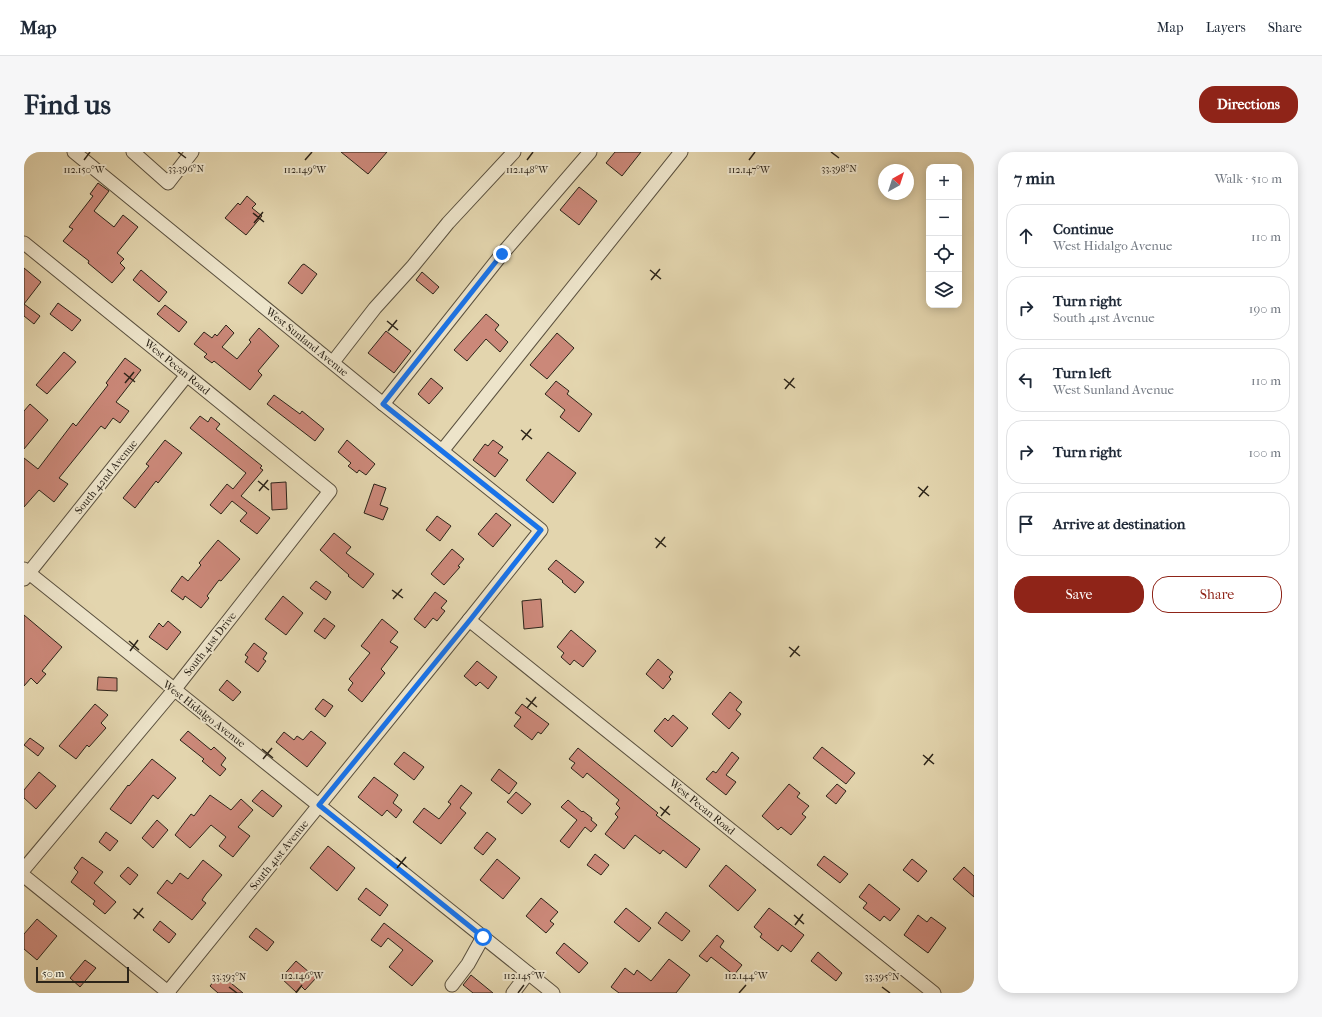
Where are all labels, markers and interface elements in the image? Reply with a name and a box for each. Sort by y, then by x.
text: Map [20,17,56,39]
text: Map [1157,19,1184,36]
text: Layers [1206,19,1246,36]
text: Share [1268,19,1302,36]
button: Directions [1199,86,1298,123]
text: Find us [24,88,111,121]
text: 33.396°N [168,163,204,175]
text: 33.398°N [821,163,857,175]
text: 112.150°W [63,164,106,176]
text: 112.149°W [284,164,327,176]
text: 112.148°W [506,164,549,176]
text: 112.147°W [728,164,771,176]
north arrow [878,164,914,200]
map controls [926,164,962,308]
button: + [926,164,962,200]
text: 7 min [1014,168,1055,188]
text: Walk · 510 m [1215,171,1282,186]
button: − [926,200,962,236]
text: Continue [1053,220,1113,238]
icon: ahead [1015,225,1037,247]
text: 110 m [1251,229,1281,244]
button: locate [926,236,962,272]
text: West Hidalgo Avenue [1053,238,1172,253]
route end [493,245,511,263]
button: layers [926,272,962,308]
text: Turn right [1053,292,1122,310]
icon: right [1015,297,1037,319]
text: 190 m [1249,301,1281,316]
street label: West Sunland Avenue [262,304,351,380]
text: South 41st Avenue [1053,310,1155,325]
street label: West Pecan Road [141,336,213,398]
text: Turn left [1053,364,1111,382]
icon: left [1015,369,1037,391]
text: 110 m [1251,373,1281,388]
text: West Sunland Avenue [1053,382,1174,397]
street label: South 42nd Avenue [72,437,140,517]
icon: right [1015,441,1037,463]
text: Turn right [1053,443,1122,461]
text: 100 m [1248,445,1281,460]
icon: arrive [1015,513,1037,535]
text: Arrive at destination [1053,515,1185,533]
button: Save [1014,576,1144,613]
button: Share [1152,576,1282,613]
street label: South 41st Drive [181,609,239,679]
street label: West Hidalgo Avenue [159,677,248,751]
street label: West Pecan Road [666,776,738,838]
street label: South 41st Avenue [247,817,311,893]
route start [474,928,492,946]
scale bar [36,965,129,984]
text: 50 m [42,967,64,980]
text: 112.146°W [281,970,324,982]
text: 112.145°W [503,970,546,982]
text: 112.144°W [724,970,769,982]
text: 33.393°N [212,971,247,983]
text: 33.395°N [864,971,900,983]

